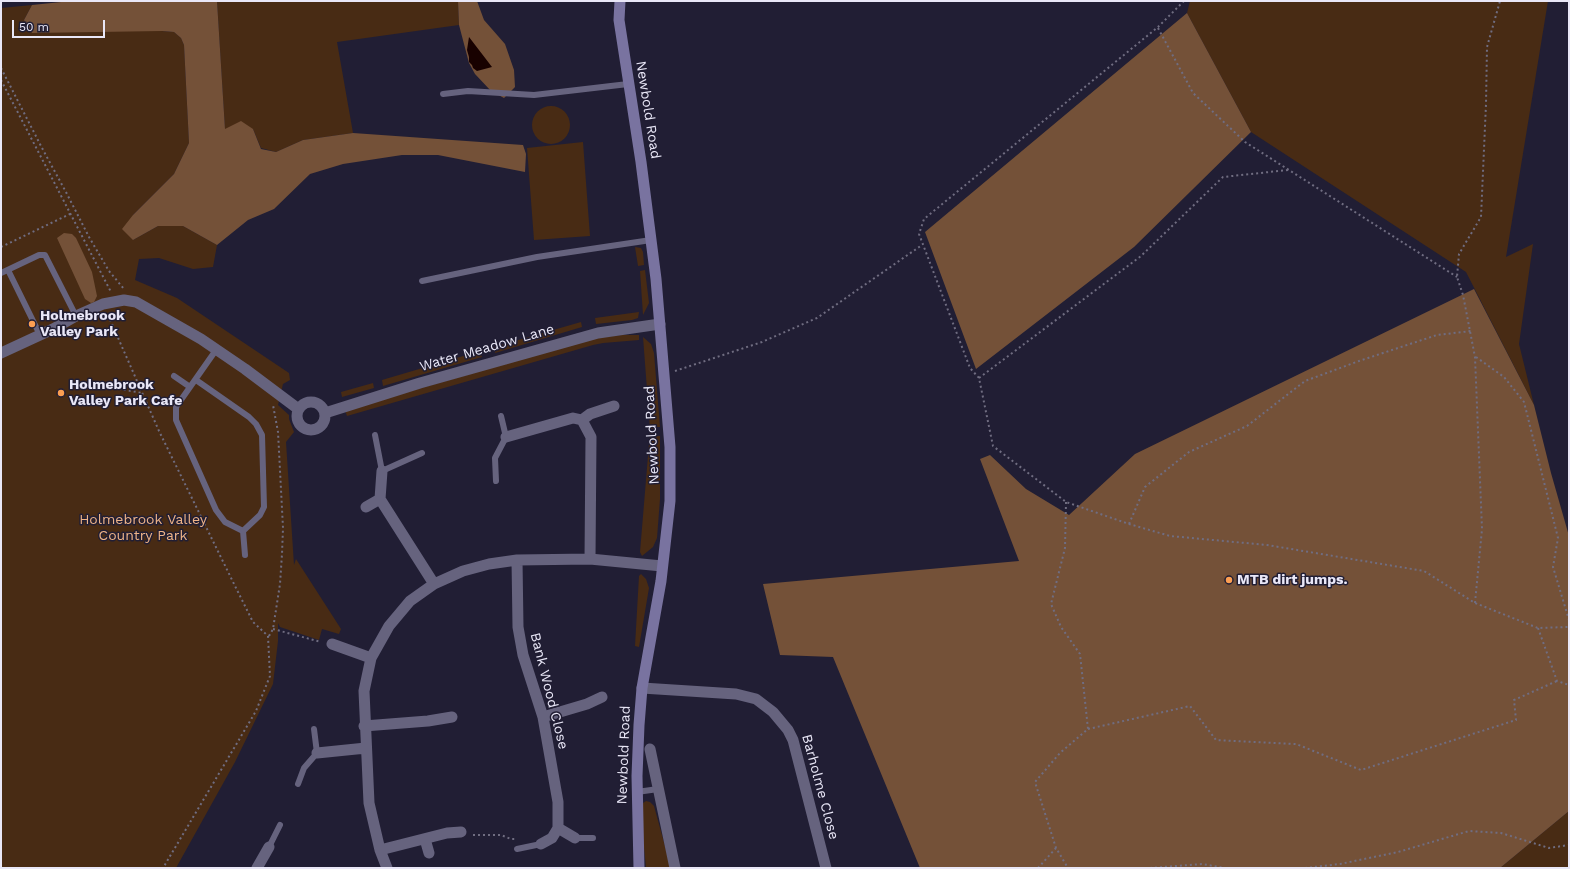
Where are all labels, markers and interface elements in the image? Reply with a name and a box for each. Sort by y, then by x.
scale bar [14,12,107,38]
text: 50 m [19,20,49,34]
street label: Newbold Road [632,60,664,160]
place label: Holmebrook Valley Park [40,308,125,340]
marker: Holmebrook Valley Park [27,319,37,329]
street label: Water Meadow Lane [418,321,556,375]
place label: Holmebrook Valley Park Cafe [69,377,182,410]
street label: Newbold Road [641,385,663,485]
marker: Holmebrook Valley Park Cafe [56,388,66,398]
park label: Holmebrook Valley Country Park [79,512,207,544]
place label: MTB dirt jumps. [1237,572,1348,588]
marker: MTB dirt jumps. [1224,575,1234,585]
street label: Bank Wood Close [526,631,572,751]
street label: Newbold Road [614,705,634,805]
street label: Barholme Close [798,733,842,841]

